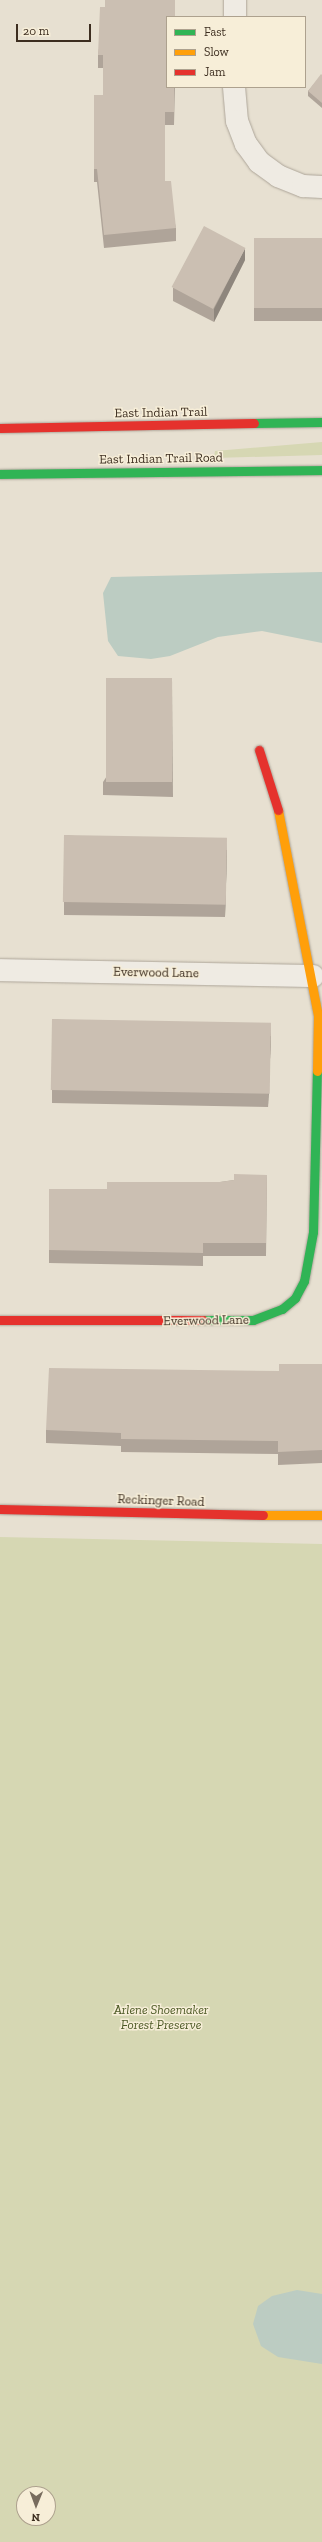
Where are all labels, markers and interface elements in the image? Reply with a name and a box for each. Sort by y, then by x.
scale bar [18,16,93,42]
legend [166,16,306,88]
text: 20 m [23,24,49,38]
text: Fast [204,25,226,39]
text: Slow [204,45,229,59]
text: Jam [204,65,225,79]
street label: East Indian Trail [114,404,208,422]
street label: East Indian Trail Road [99,450,223,468]
street label: Everwood Lane [113,964,199,982]
street label: Everwood Lane [163,1312,249,1330]
street label: Reckinger Road [117,1492,205,1510]
park label: Arlene Shoemaker Forest Preserve [114,2003,208,2034]
north arrow [16,2486,56,2526]
text: N [31,2511,40,2524]

